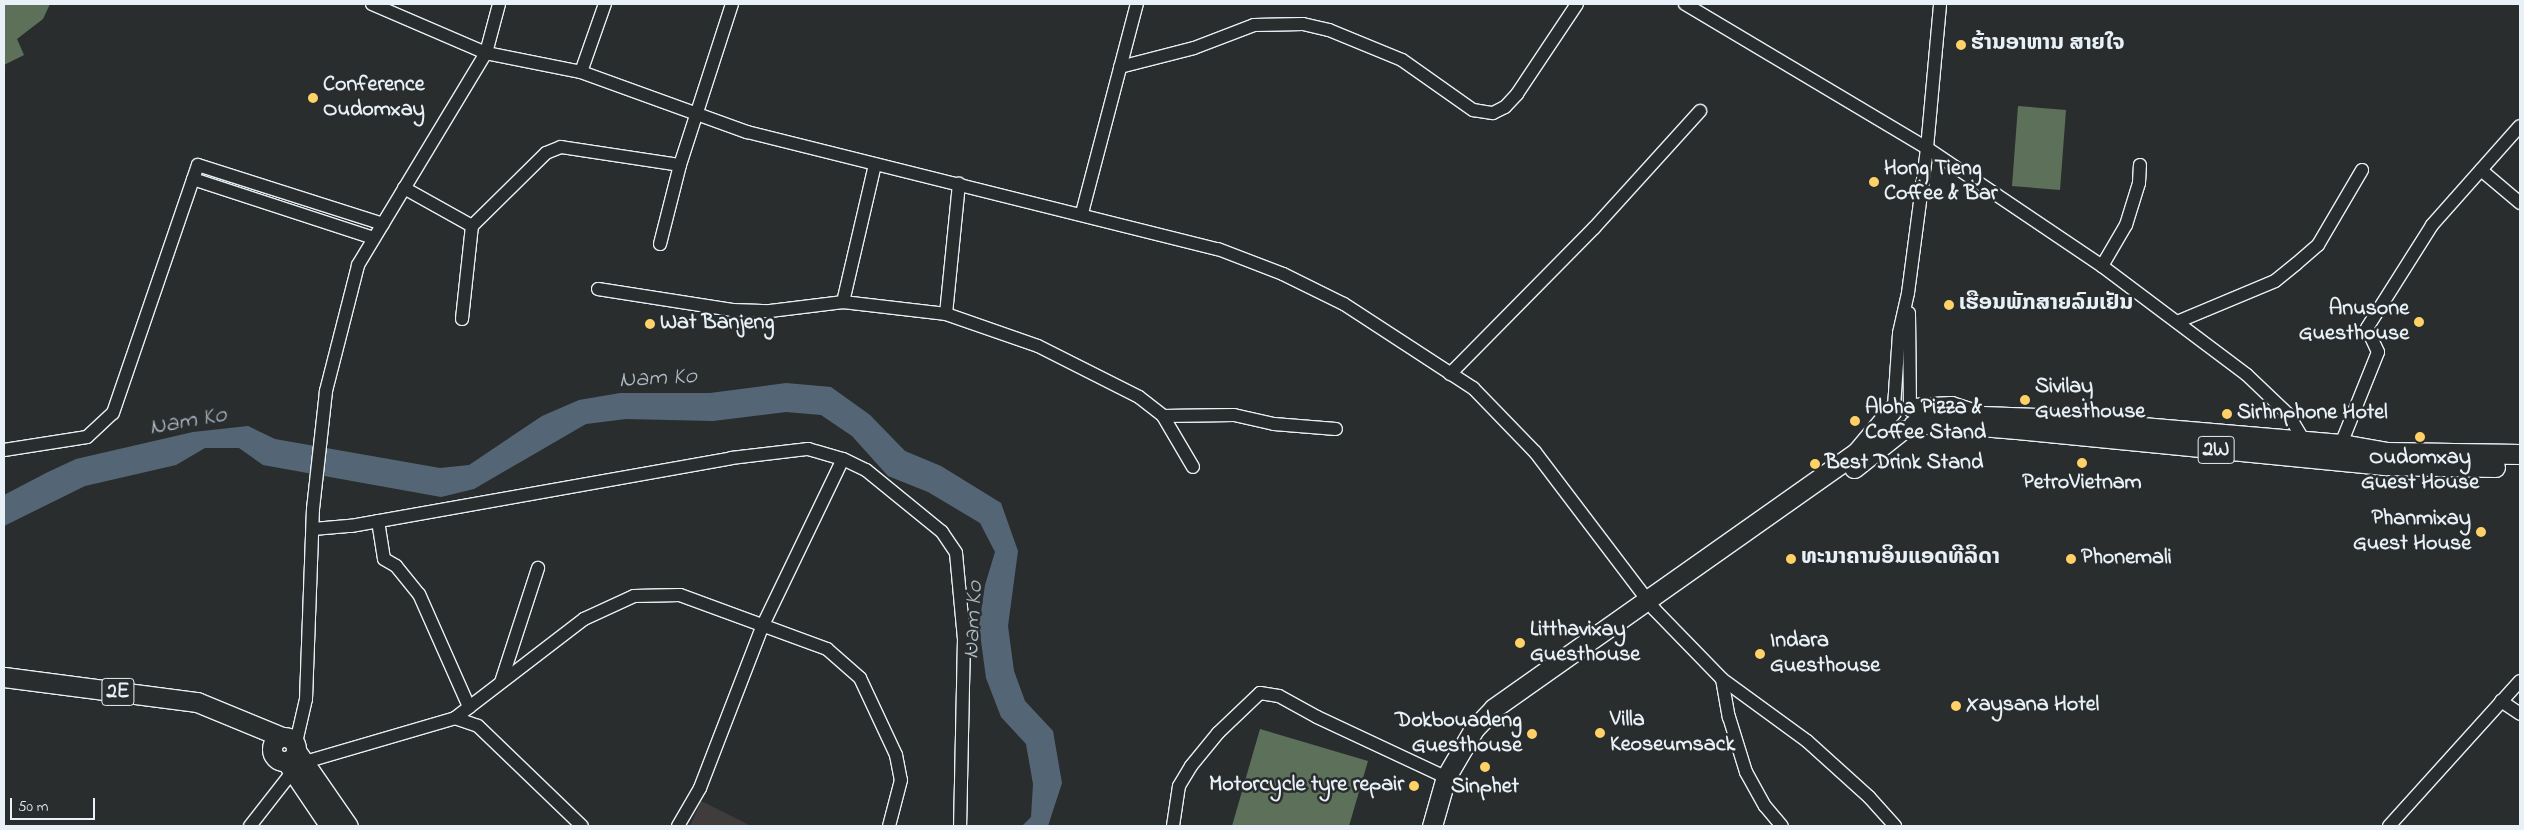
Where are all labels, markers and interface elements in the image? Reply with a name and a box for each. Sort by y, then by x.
place label: ຮ້ານອາຫານ ສາຍໃຈ [1971,32,2125,58]
marker: ຮ້ານອາຫານ ສາຍໃຈ [1955,39,1967,51]
place label: Conference Oudomxay [323,72,425,124]
marker: Conference Oudomxay [307,92,319,104]
place label: Hong Tieng Coffee & Bar [1884,156,1998,208]
marker: Hong Tieng Coffee & Bar [1868,176,1880,188]
place label: ເຮືອນພັກສາຍລົມເຢັນ [1959,292,2133,318]
place label: Anusone Guesthouse [2299,296,2409,348]
marker: ເຮືອນພັກສາຍລົມເຢັນ [1943,299,1955,311]
place label: Wat Banjeng [660,311,774,337]
marker: Anusone Guesthouse [2413,316,2425,328]
marker: Wat Banjeng [644,318,656,330]
water label: Nam Ko [618,363,698,395]
place label: Sivilay Guesthouse [2035,374,2145,426]
marker: Sivilay Guesthouse [2019,394,2031,406]
place label: Aloha Pizza & Coffee Stand [1865,395,1986,446]
water label: Nam Ko [147,401,229,443]
place label: Sirhnphone Hotel [2237,401,2388,427]
marker: Sirhnphone Hotel [2221,408,2233,420]
marker: Aloha Pizza & Coffee Stand [1849,415,1861,427]
marker: Oudomxay Guest House [2414,431,2426,443]
road number: 2W [2197,432,2235,468]
place label: Oudomxay Guest House [2361,445,2479,496]
place label: Best Drink Stand [1825,451,1983,477]
marker: PetroVietnam [2076,457,2088,469]
marker: Best Drink Stand [1809,458,1821,470]
place label: PetroVietnam [2022,471,2142,497]
place label: Phanmixay Guest House [2353,506,2471,558]
marker: Phanmixay Guest House [2475,526,2487,538]
place label: ທະນາຄານອິນແອດທີລິດາ [1801,546,2000,572]
place label: Phonemali [2081,546,2172,572]
marker: ທະນາຄານອິນແອດທີລິດາ [1785,553,1797,565]
marker: Phonemali [2065,553,2077,565]
water label: Nam Ko [958,580,990,660]
place label: Litthavixay Guesthouse [1530,617,1640,668]
place label: Indara Guesthouse [1770,628,1880,679]
marker: Litthavixay Guesthouse [1514,637,1526,649]
marker: Indara Guesthouse [1754,648,1766,660]
road number: 2E [100,674,136,710]
place label: Xaysana Hotel [1966,693,2099,719]
marker: Xaysana Hotel [1950,700,1962,712]
place label: Villa Keoseumsack [1610,707,1735,758]
place label: Dokbouadeng Guesthouse [1395,708,1522,759]
marker: Villa Keoseumsack [1594,727,1606,739]
marker: Dokbouadeng Guesthouse [1526,728,1538,740]
marker: Sinphet [1479,761,1491,773]
place label: Motorcycle tyre repair [1209,773,1404,799]
place label: Sinphet [1451,775,1519,801]
marker: Motorcycle tyre repair [1408,780,1420,792]
scale bar [12,788,98,820]
text: 50 m [18,796,48,818]

